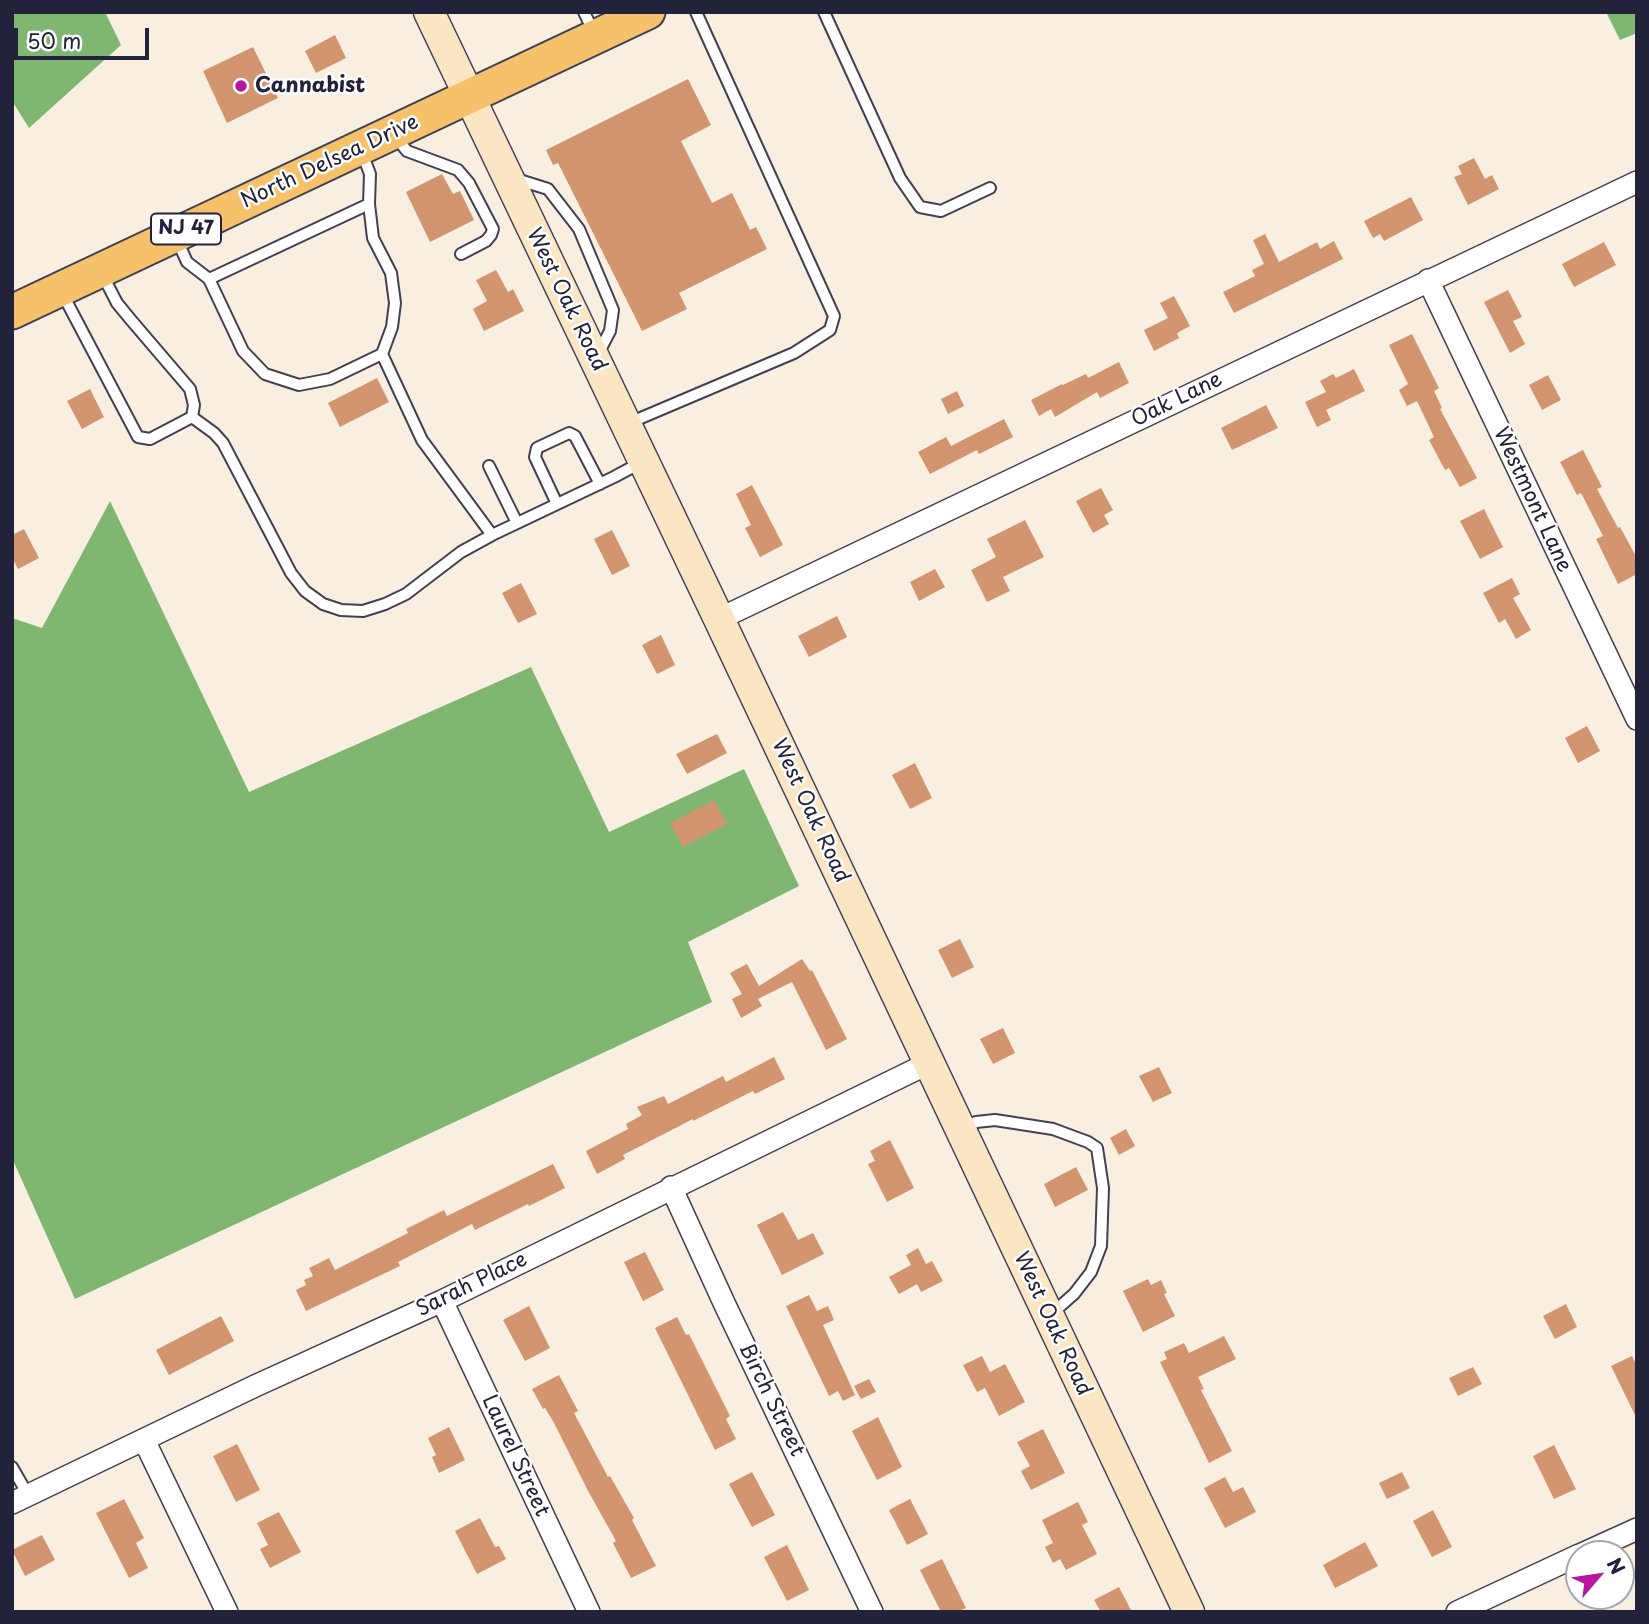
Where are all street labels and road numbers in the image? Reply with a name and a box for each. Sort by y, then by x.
street label: North Delsea Drive [237,110,423,214]
road number: NJ 47 [151,214,221,244]
street label: West Oak Road [520,224,612,376]
street label: Oak Lane [1127,367,1227,433]
street label: Westmont Lane [1487,423,1577,577]
street label: West Oak Road [766,735,854,887]
street label: Sarah Place [412,1247,532,1323]
street label: West Oak Road [1008,1248,1096,1400]
street label: Birch Street [733,1339,809,1461]
street label: Laurel Street [476,1391,554,1521]

